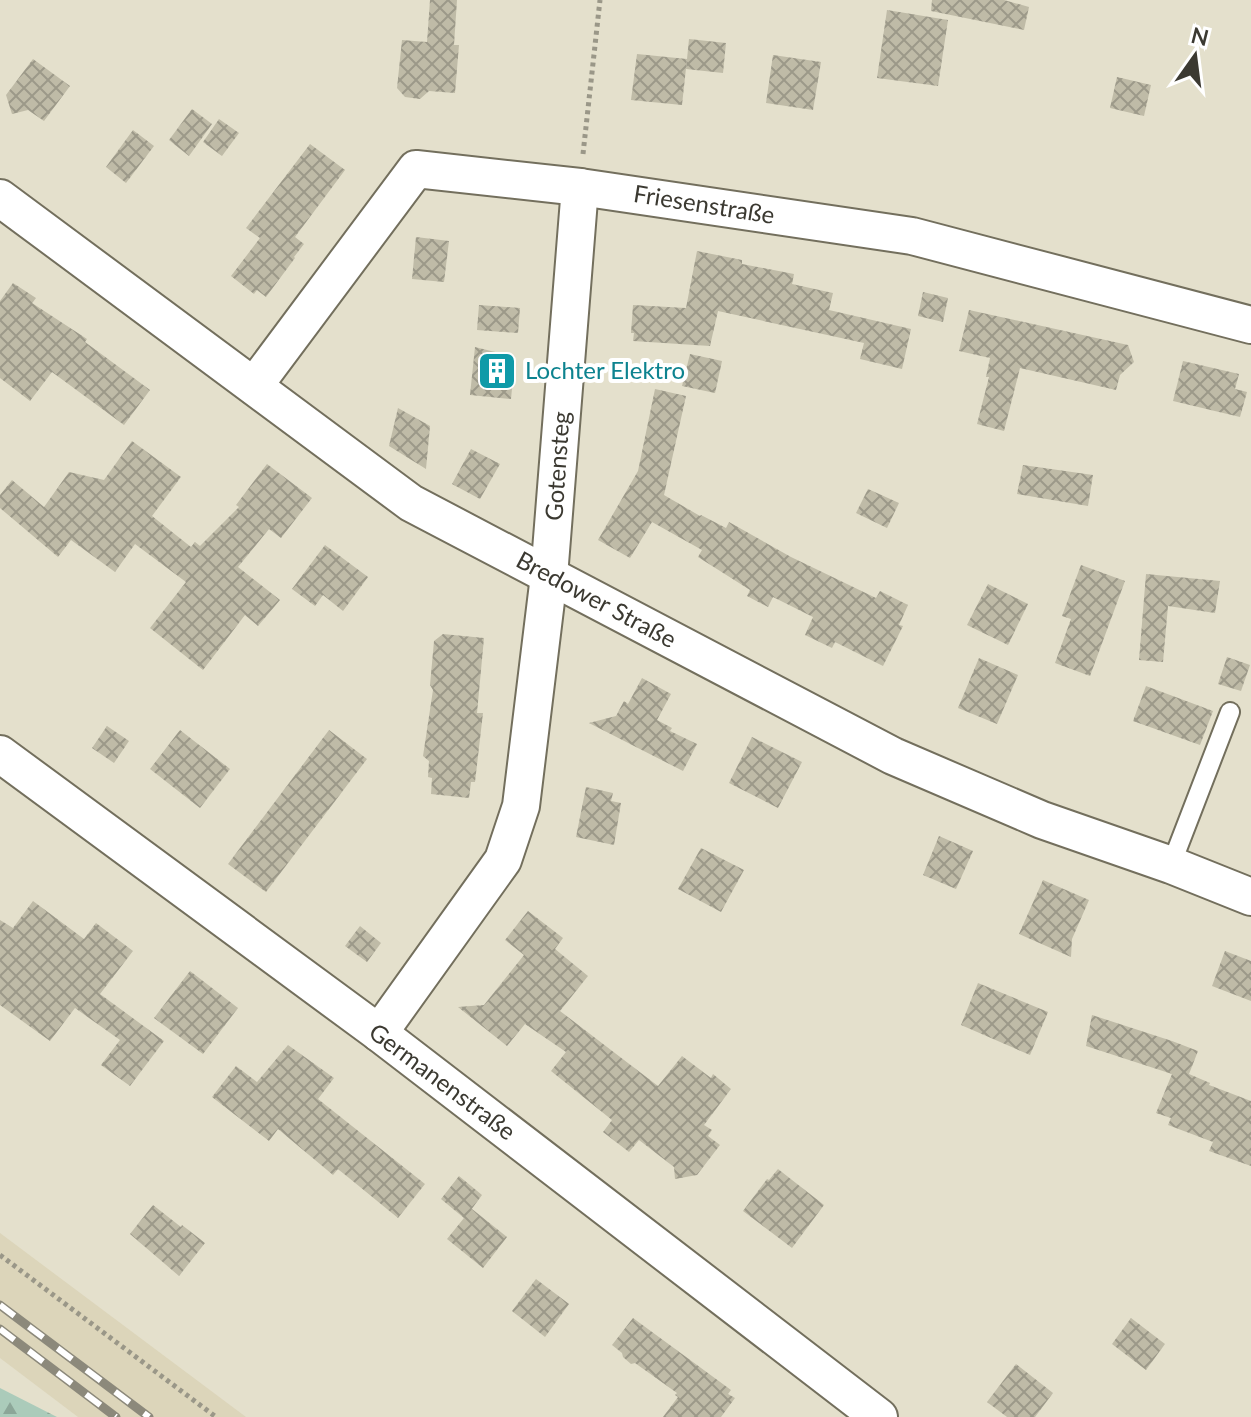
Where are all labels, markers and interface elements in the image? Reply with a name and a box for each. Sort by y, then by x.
north arrow [1155,16,1235,96]
text: N [1188,21,1211,51]
street label: Friesenstraße [632,178,777,229]
building icon: Lochter Elektro [476,350,518,392]
place label: Lochter Elektro [525,355,685,384]
street label: Gotensteg [538,410,575,522]
street label: Bredower Straße [512,544,682,653]
street label: Germanenstraße [364,1016,522,1145]

